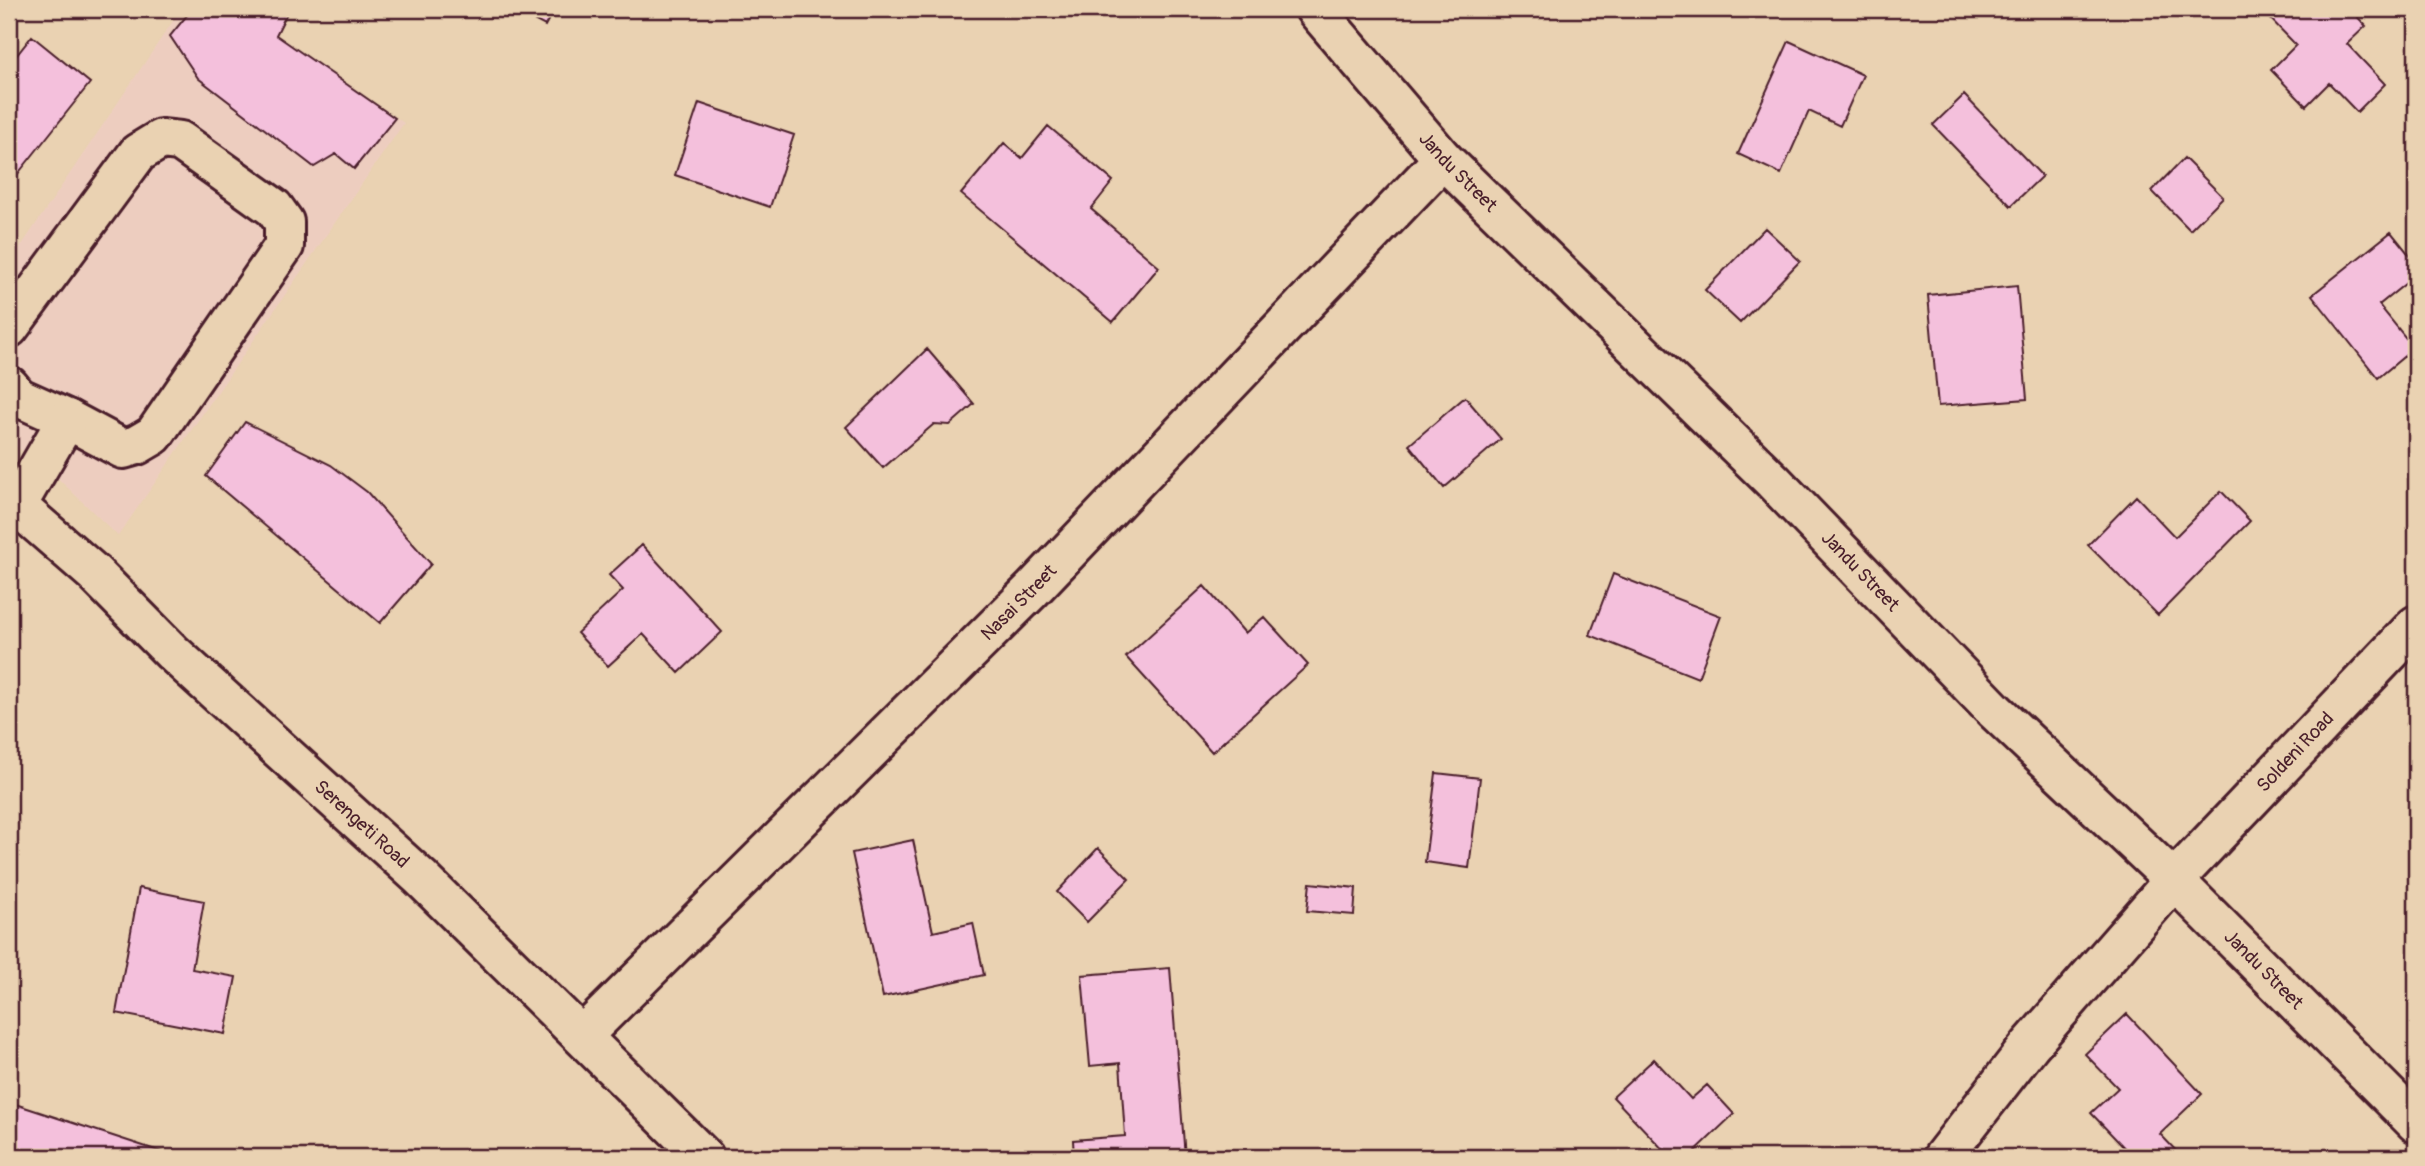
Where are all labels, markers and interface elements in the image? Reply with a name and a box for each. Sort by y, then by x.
street label: Jandu Street [1413,127,1503,218]
street label: Jandu Street [1816,526,1905,617]
street label: Nasai Street [976,559,1062,646]
street label: Soldeni Road [2251,707,2339,797]
street label: Serengeti Road [309,775,414,873]
street label: Jandu Street [2219,925,2309,1015]

